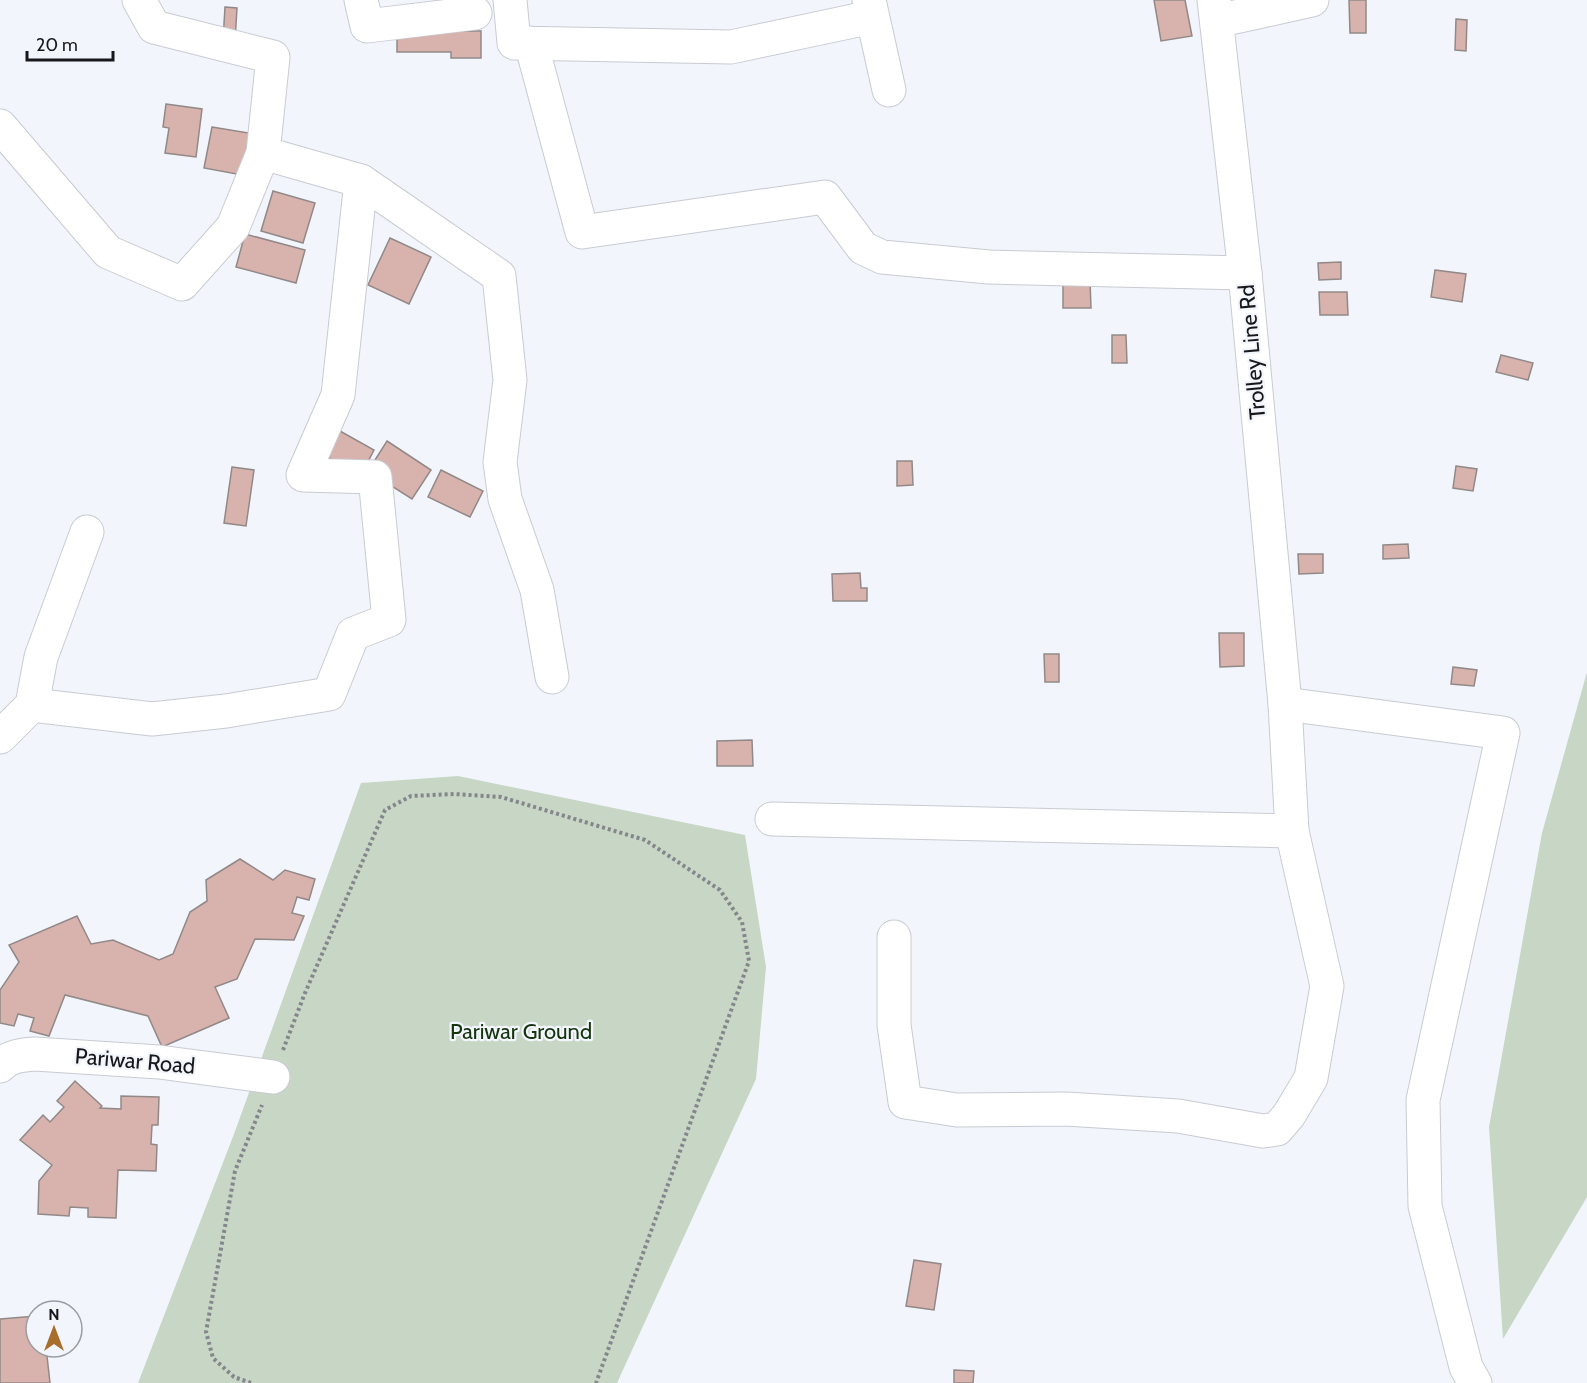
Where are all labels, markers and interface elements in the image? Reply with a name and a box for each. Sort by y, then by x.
scale bar [27,24,112,62]
text: 20 m [36,34,78,56]
street label: Trolley Line Rd [1233,283,1271,421]
park label: Pariwar Ground [450,1018,592,1045]
street label: Pariwar Road [74,1042,196,1080]
north arrow [24,1299,84,1359]
text: N [48,1305,60,1324]

